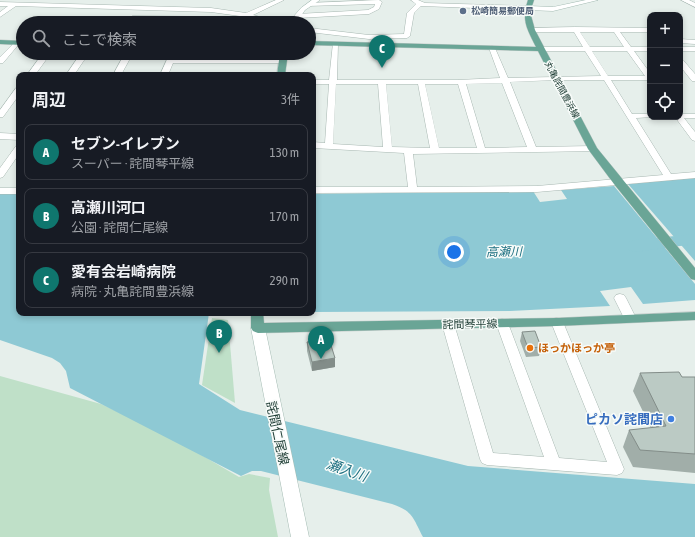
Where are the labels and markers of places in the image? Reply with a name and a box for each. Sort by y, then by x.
marker: 松崎簡易郵便局 [458,6,468,16]
place label: 松崎簡易郵便局 [471,6,534,16]
pin: C [369,35,395,68]
pin: B [206,320,232,353]
pin: A [308,326,334,359]
place label: ほっかほっか亭 [538,342,615,354]
marker: ほっかほっか亭 [525,343,535,353]
place label: ピカソ詫間店 [585,412,663,427]
marker: ピカソ詫間店 [666,414,676,424]

